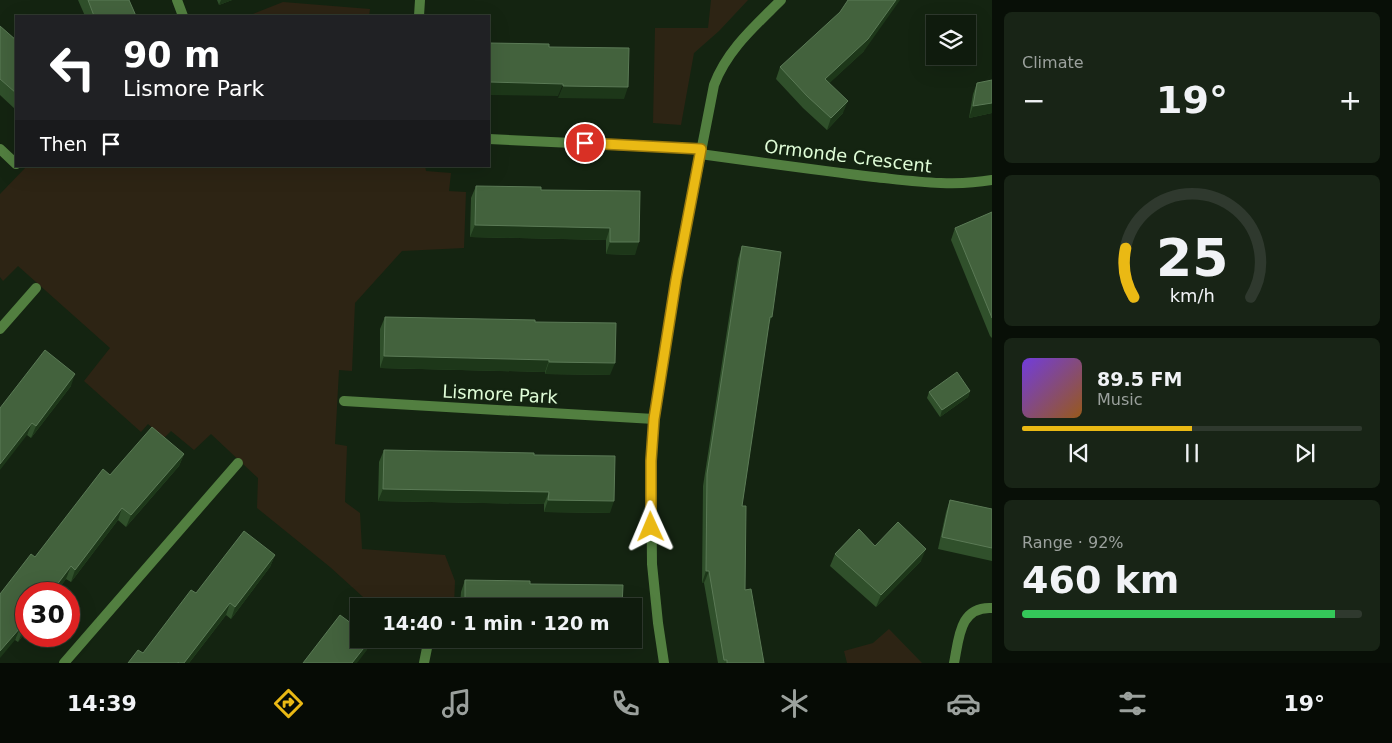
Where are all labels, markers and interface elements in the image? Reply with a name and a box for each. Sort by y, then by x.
map controls [926,15,976,65]
button: layers [926,15,976,65]
icon: left [40,35,105,100]
text: 90 m [123,35,220,75]
text: Climate [1022,53,1084,72]
text: Lismore Park [123,76,264,101]
text: 19° [1156,78,1228,122]
text: − [1022,84,1045,117]
text: + [1339,84,1362,117]
pin [564,122,606,164]
icon: arrive [571,129,599,157]
icon: arrive [97,130,125,158]
text: Then [40,133,87,155]
street label: Ormonde Crescent [763,135,933,177]
text: 25 [1156,228,1228,288]
text: km/h [1169,285,1215,306]
text: 89.5 FM [1097,368,1182,390]
street label: Lismore Park [442,380,559,408]
text: Music [1097,390,1143,409]
icon: previous [1065,439,1093,467]
icon: pause [1178,439,1206,467]
icon: next [1291,439,1319,467]
position arrow [624,500,676,552]
text: Range · 92% [1022,533,1124,552]
text: 460 km [1022,558,1179,602]
speed limit sign: 30 [15,582,80,647]
text: 14:40 · 1 min · 120 m [382,612,610,634]
icon: directions [271,686,306,721]
icon: music [439,686,474,721]
icon: phone [608,686,643,721]
icon: climate [777,686,812,721]
icon: car [946,686,981,721]
icon: filters [1115,686,1150,721]
text: 14:39 [67,691,137,716]
text: 19° [1283,691,1325,716]

